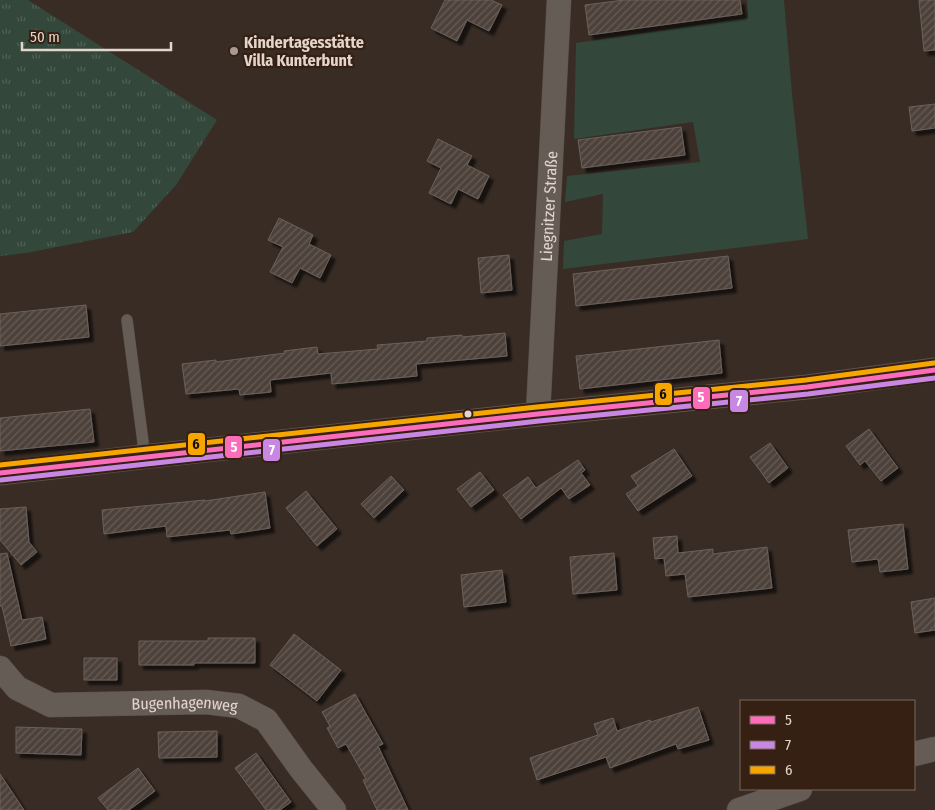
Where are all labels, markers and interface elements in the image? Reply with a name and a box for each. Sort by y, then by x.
scale bar [22,20,171,52]
text: 50 m [30,28,60,46]
place label: Kindertagesstätte Villa Kunterbunt [243,33,364,70]
marker: Kindertagesstätte Villa Kunterbunt [228,45,240,57]
street label: Liegnitzer Straße [536,151,561,262]
line badge: 6 [654,382,673,406]
text: 6 [659,386,667,403]
line badge: 5 [692,386,711,410]
text: 5 [698,389,705,406]
line badge: 7 [729,389,749,413]
text: 7 [736,393,742,410]
unlabelled marker [463,409,473,419]
line badge: 6 [187,432,206,456]
line badge: 5 [224,435,243,459]
text: 6 [192,436,200,453]
line badge: 7 [262,438,281,462]
text: 5 [231,439,238,456]
text: 7 [269,442,275,459]
street label: Bugenhagenweg [131,692,239,715]
legend [740,700,915,790]
text: 5 [785,711,792,729]
text: 7 [785,736,791,754]
text: 6 [785,761,792,779]

